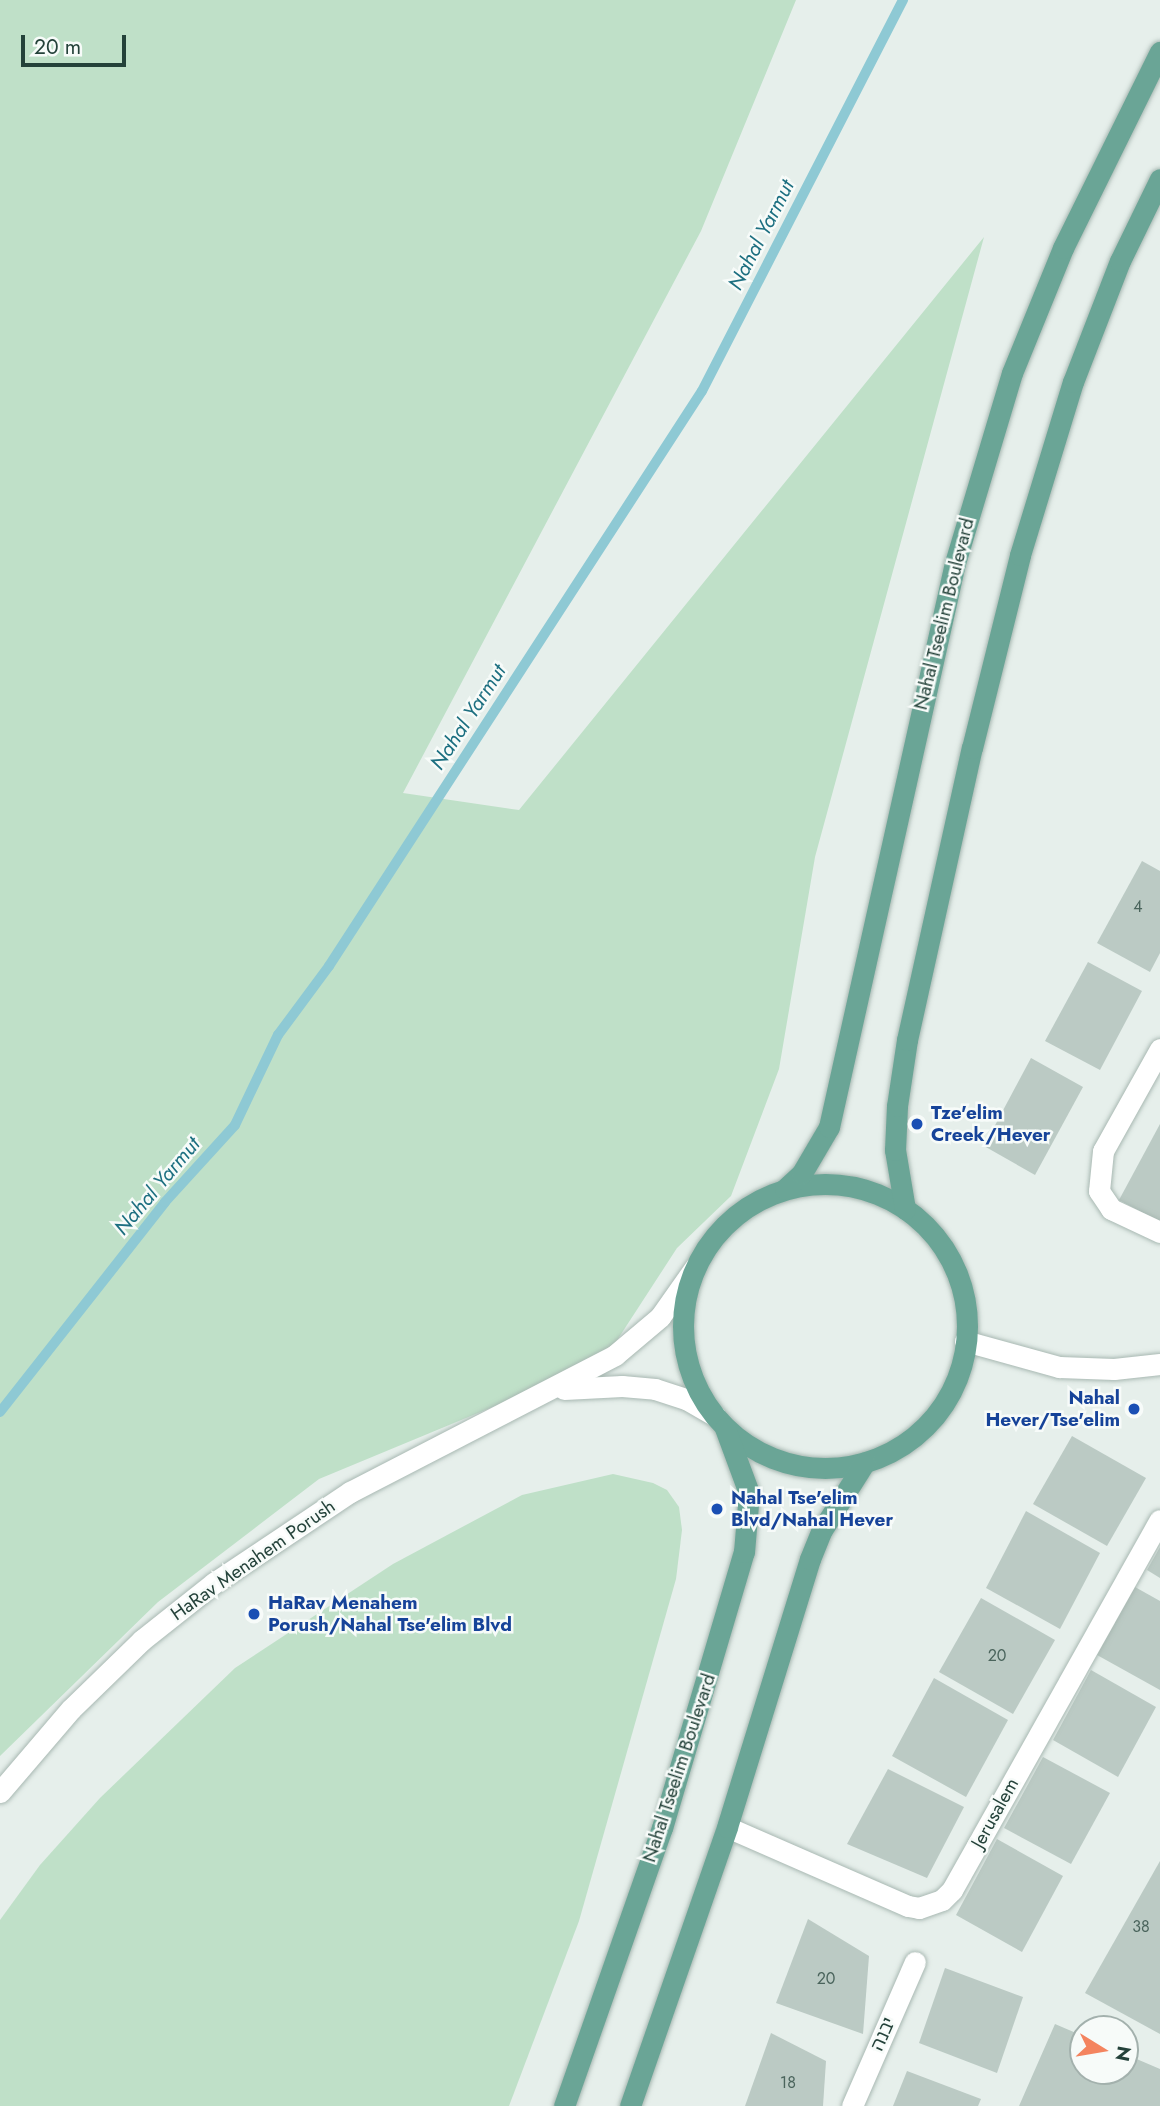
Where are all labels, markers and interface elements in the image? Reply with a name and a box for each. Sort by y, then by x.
scale bar [24,21,130,65]
text: 20 m [34,32,81,62]
water label: Nahal Yarmut [723,176,799,294]
street label: Nahal Tseelim Boulevard [909,516,979,712]
water label: Nahal Yarmut [425,660,511,774]
house number: 4 [1133,897,1143,917]
place label: Tze'elim Creek/Hever [931,1102,1051,1146]
marker: Tze'elim Creek/Hever [909,1116,925,1132]
water label: Nahal Yarmut [109,1132,205,1240]
place label: Nahal Hever/Tse'elim [985,1387,1120,1431]
marker: Nahal Hever/Tse'elim [1126,1401,1142,1417]
place label: Nahal Tse'elim Blvd/Nahal Hever [731,1487,893,1531]
street label: HaRav Menahem Porush [166,1495,340,1625]
marker: Nahal Tse'elim Blvd/Nahal Hever [709,1501,725,1517]
place label: HaRav Menahem Porush/Nahal Tse'elim Blvd [268,1592,512,1636]
marker: HaRav Menahem Porush/Nahal Tse'elim Blvd [246,1606,262,1622]
house number: 20 [988,1646,1006,1666]
street label: Nahal Tseelim Boulevard [638,1671,720,1865]
street label: Jerusalem [966,1774,1024,1852]
house number: 38 [1132,1917,1150,1937]
house number: 20 [817,1969,835,1989]
street label: יבנה [866,2014,900,2054]
north arrow [1069,2015,1139,2085]
text: N [1108,2044,1138,2064]
house number: 18 [780,2073,796,2093]

